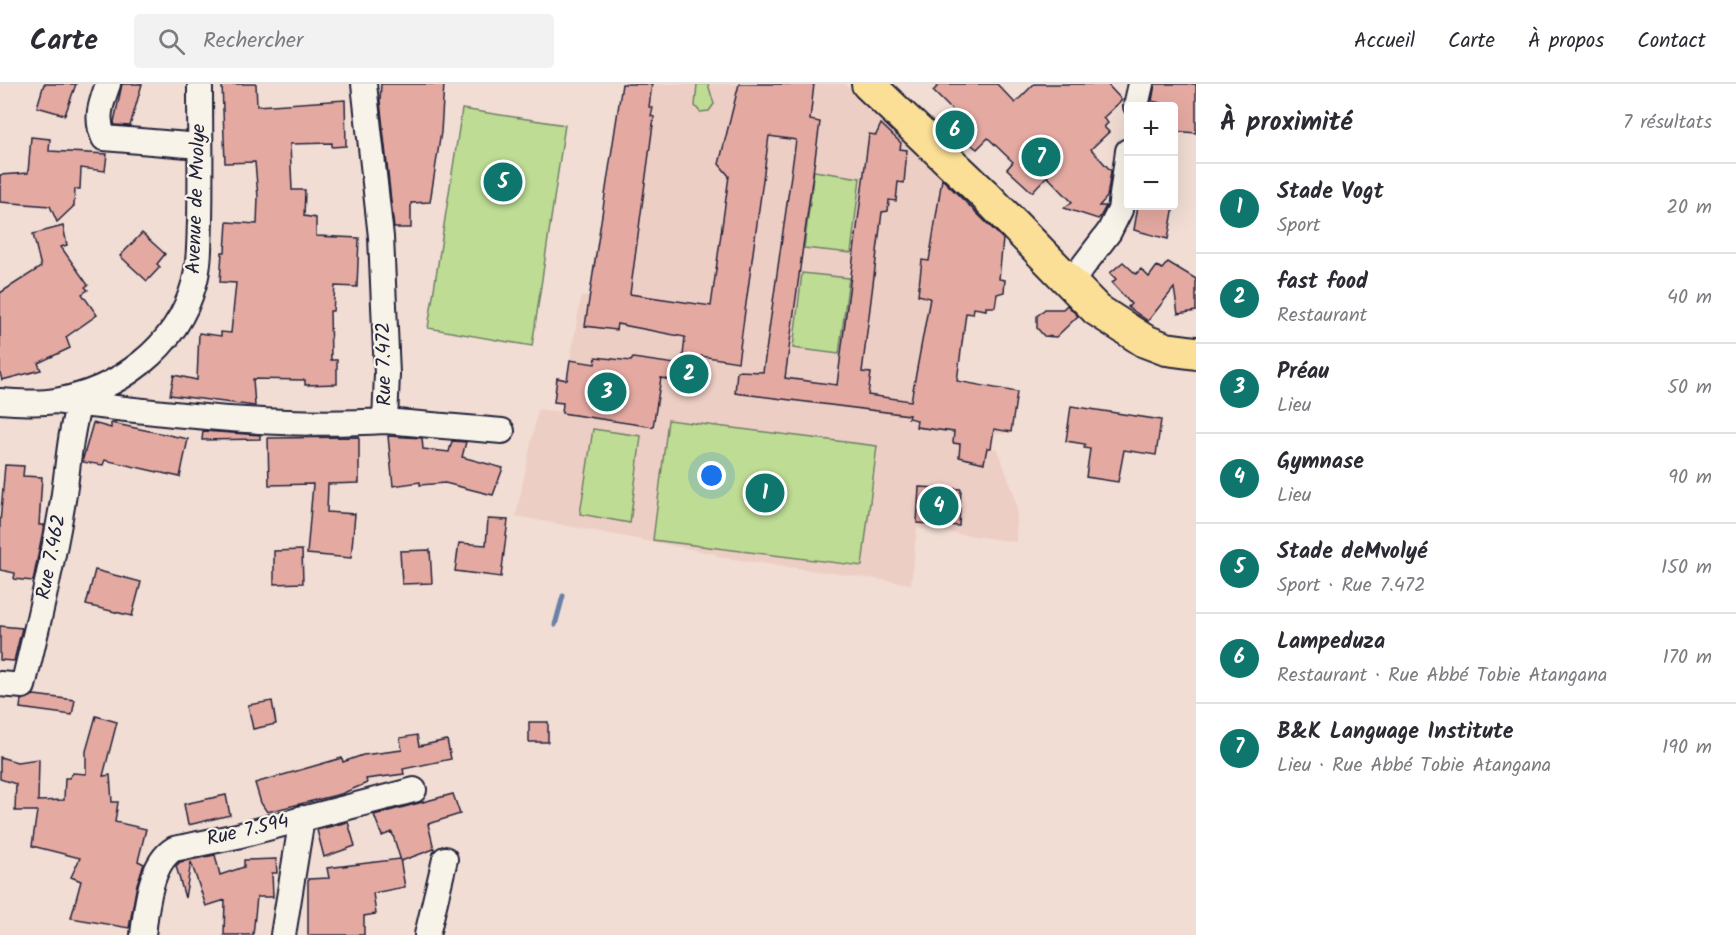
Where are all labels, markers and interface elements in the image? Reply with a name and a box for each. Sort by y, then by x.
search box [134,14,554,68]
text: Carte [30,19,98,64]
text: Rechercher [203,24,303,59]
icon: search [155,25,188,58]
text: Accueil [1354,25,1415,58]
text: Carte [1448,25,1495,58]
text: À propos [1528,25,1604,58]
text: Contact [1637,25,1706,58]
map controls [1124,102,1178,210]
button: + [1124,102,1178,156]
text: À proximité [1220,102,1352,144]
text: 7 résultats [1623,107,1712,139]
pin: 6 [936,108,974,152]
street label: Avenue de Mvolye [178,123,216,275]
pin: 7 [1022,134,1060,180]
button: − [1124,156,1178,210]
pin: 5 [484,160,522,204]
text: Stade Vogt [1277,175,1384,210]
text: 1 [1236,192,1243,224]
text: 20 m [1666,192,1712,224]
text: Sport [1277,210,1321,242]
text: fast food [1277,265,1368,300]
text: 2 [1234,282,1245,314]
text: 40 m [1667,282,1712,314]
text: Restaurant [1277,300,1367,332]
street label: Rue 7.472 [368,322,402,406]
pin: 2 [670,352,708,396]
text: Préau [1277,355,1329,390]
pin: 3 [588,370,626,414]
text: 3 [1234,372,1245,404]
text: 50 m [1667,372,1712,404]
text: Lieu [1277,390,1311,422]
text: Gymnase [1277,445,1364,480]
your location [697,461,726,490]
text: 4 [1234,462,1245,494]
text: 90 m [1668,462,1712,494]
pin: 1 [746,470,784,516]
text: Lieu [1277,480,1311,512]
pin: 4 [920,484,958,528]
street label: Rue 7.462 [28,512,76,602]
text: Stade deMvolyé [1277,535,1427,570]
text: 5 [1234,552,1245,584]
text: 150 m [1661,552,1712,584]
text: Sport · Rue 7.472 [1277,570,1426,602]
text: Lampeduza [1277,625,1385,660]
text: 6 [1234,642,1245,674]
text: 170 m [1663,642,1712,674]
text: Restaurant · Rue Abbé Tobie Atangana [1277,660,1607,692]
text: B&K Language Institute [1277,715,1514,750]
text: 7 [1235,732,1244,764]
text: 190 m [1662,732,1712,764]
text: Lieu · Rue Abbé Tobie Atangana [1277,750,1551,782]
street label: Rue 7.594 [204,806,292,856]

